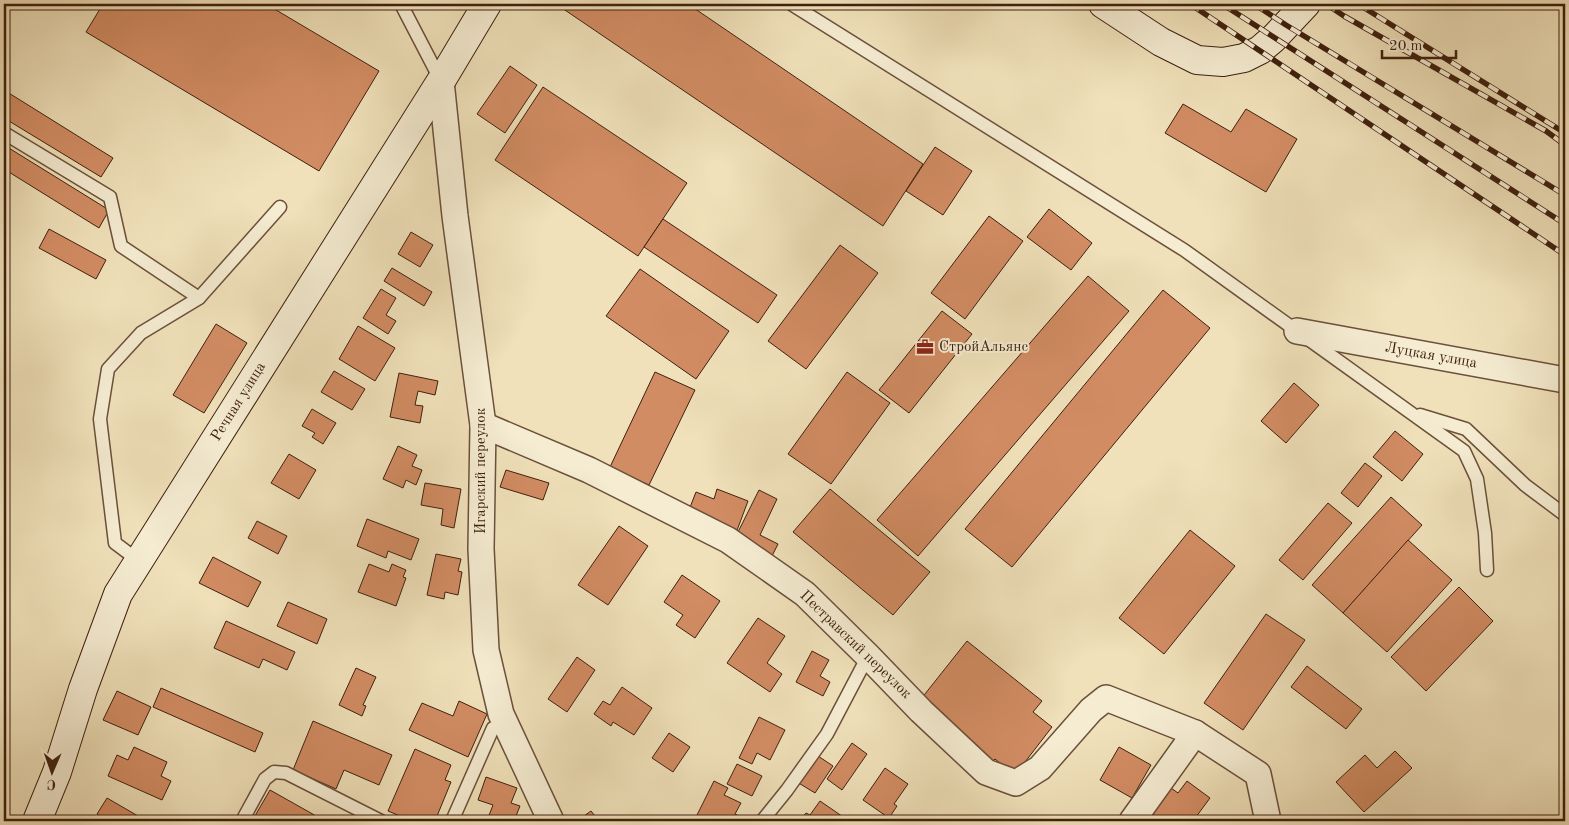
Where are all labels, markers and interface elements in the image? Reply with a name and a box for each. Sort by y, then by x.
scale bar [1382,28,1455,60]
text: 20 m [1389,39,1423,54]
office icon: СтройАльянс [915,337,935,357]
place label: СтройАльянс [939,340,1028,355]
street label: Луцкая улица [1384,341,1479,372]
street label: Речная улица [209,359,269,444]
street label: Игарский переулок [474,407,489,534]
street label: Пестравский переулок [796,588,914,702]
north arrow [28,748,78,798]
text: С [47,777,56,791]

